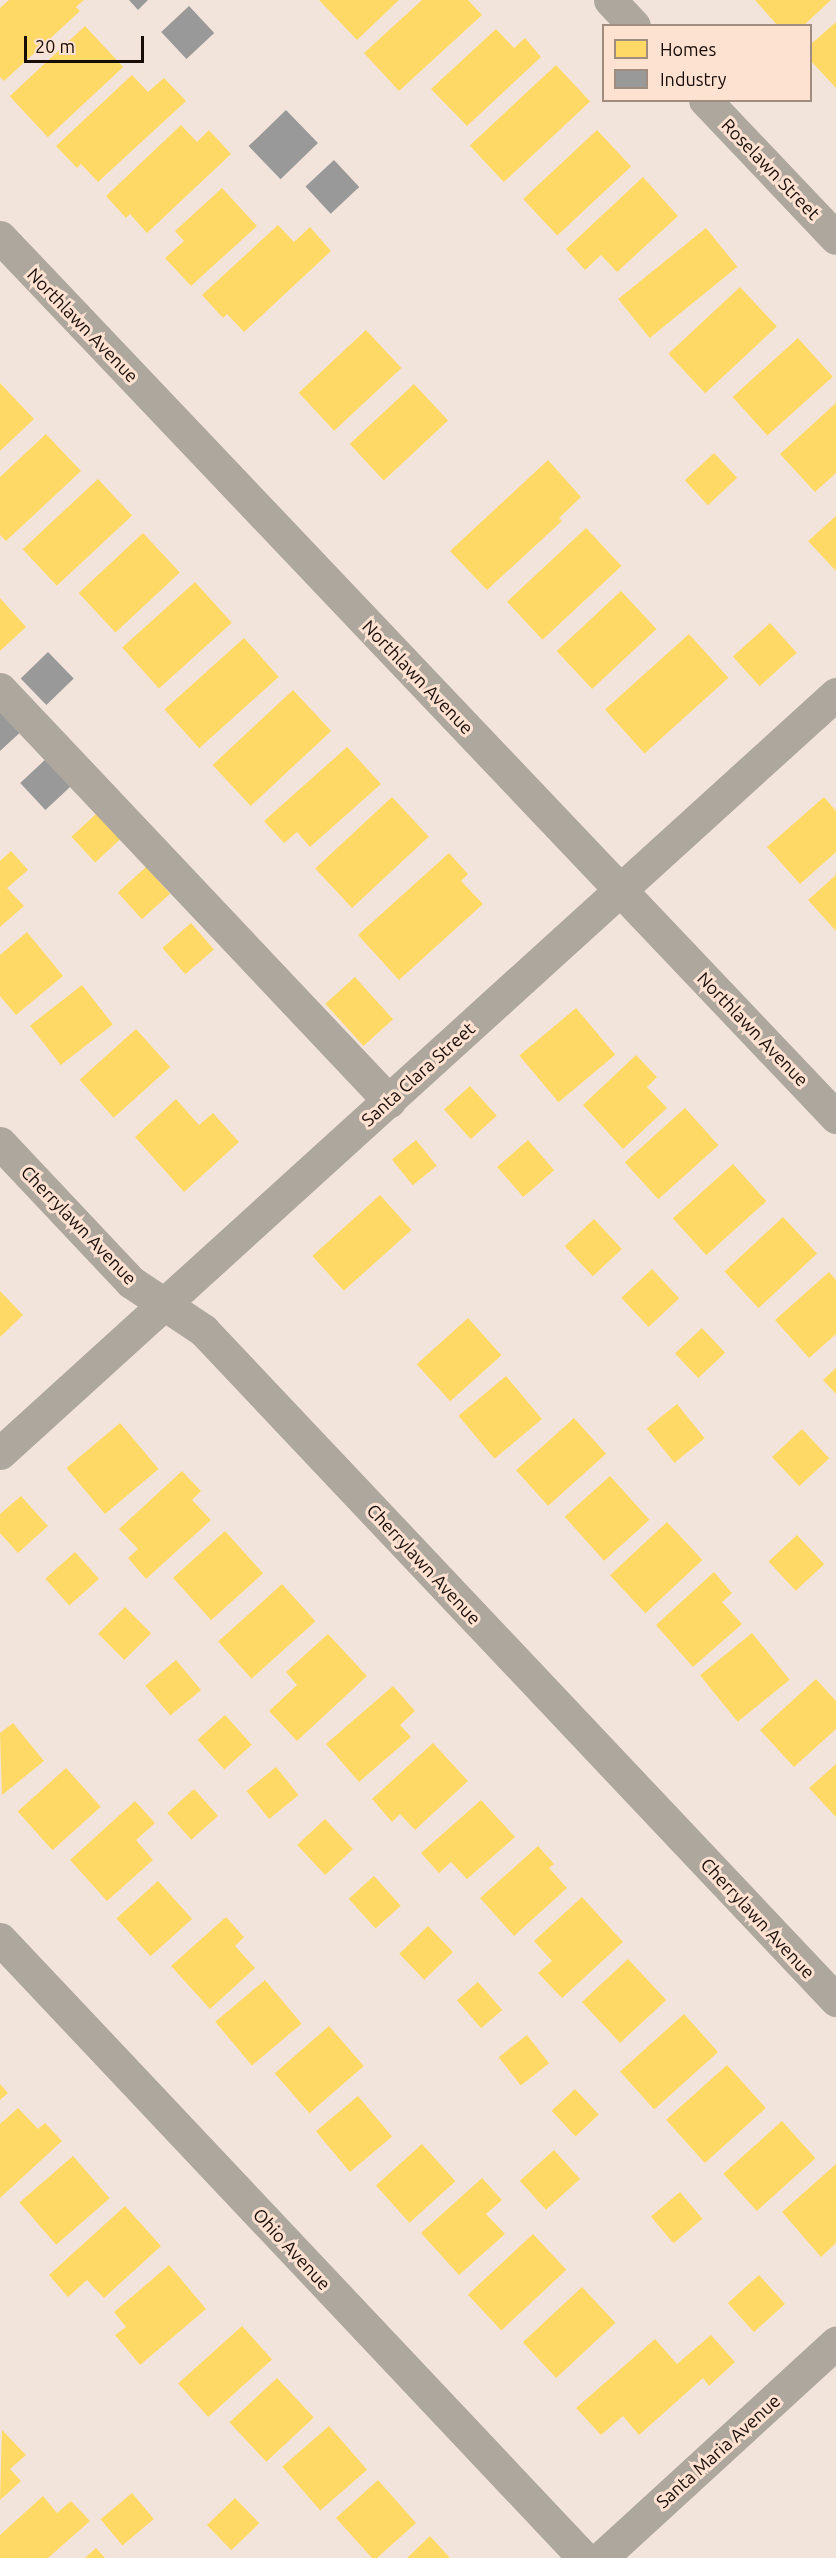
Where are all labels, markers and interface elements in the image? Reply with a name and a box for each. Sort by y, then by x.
scale bar [27,24,147,62]
legend [602,24,812,102]
text: 20 m [35,36,75,56]
text: Homes [660,39,716,59]
text: Industry [660,69,726,89]
street label: Roselawn Street [717,114,825,224]
street label: Northlawn Avenue [23,263,143,387]
street label: Northlawn Avenue [358,615,478,739]
street label: Northlawn Avenue [693,967,813,1091]
street label: Santa Clara Street [357,1018,479,1130]
street label: Cherrylawn Avenue [17,1161,141,1289]
street label: Cherrylawn Avenue [363,1499,485,1629]
street label: Cherrylawn Avenue [697,1853,819,1983]
street label: Ohio Avenue [249,2204,335,2294]
street label: Santa Maria Avenue [652,2390,784,2512]

